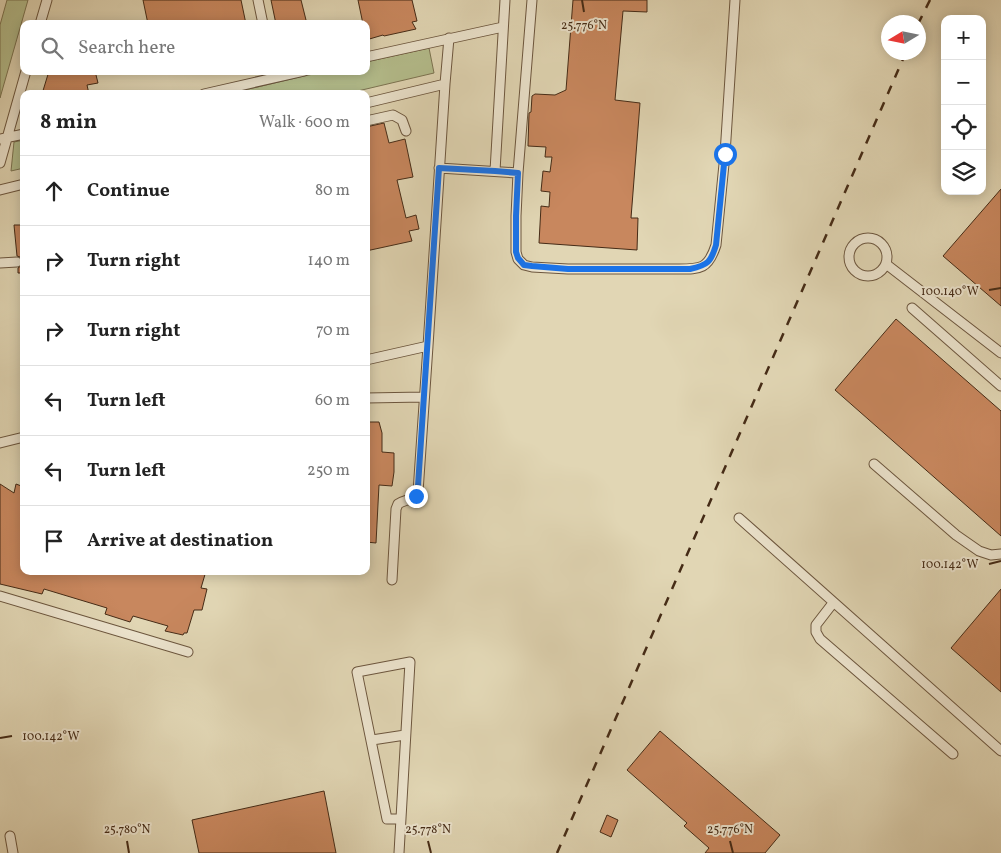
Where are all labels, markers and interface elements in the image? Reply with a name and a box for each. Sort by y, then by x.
north arrow [881,15,926,60]
map controls [941,15,986,195]
button: + [941,15,986,60]
text: 25.776°N [561,18,607,34]
search box [20,20,370,75]
icon: search [38,34,66,62]
text: Search here [78,35,175,61]
button: − [941,60,986,105]
button: locate [941,105,986,150]
text: 8 min [40,108,97,137]
text: Walk · 600 m [259,112,350,134]
route start [714,143,737,166]
button: layers [941,150,986,195]
icon: ahead [40,177,68,205]
text: Continue [87,178,170,204]
text: 80 m [315,180,350,202]
icon: right [40,247,68,275]
text: Turn right [87,248,180,274]
text: 140 m [308,250,350,272]
text: 100.140°W [921,284,979,300]
icon: right [40,317,68,345]
text: Turn right [87,318,180,344]
text: 70 m [316,320,350,342]
icon: left [40,387,68,415]
text: Turn left [87,388,166,414]
text: 60 m [315,390,350,412]
icon: left [40,457,68,485]
text: Turn left [87,458,166,484]
text: 250 m [307,460,350,482]
route end [405,485,428,508]
icon: arrive [40,527,68,555]
text: Arrive at destination [87,528,273,554]
text: 100.142°W [921,557,979,573]
text: 100.142°W [22,729,80,745]
text: 25.780°N [104,822,150,838]
text: 25.778°N [405,822,451,838]
text: 25.776°N [707,822,753,838]

